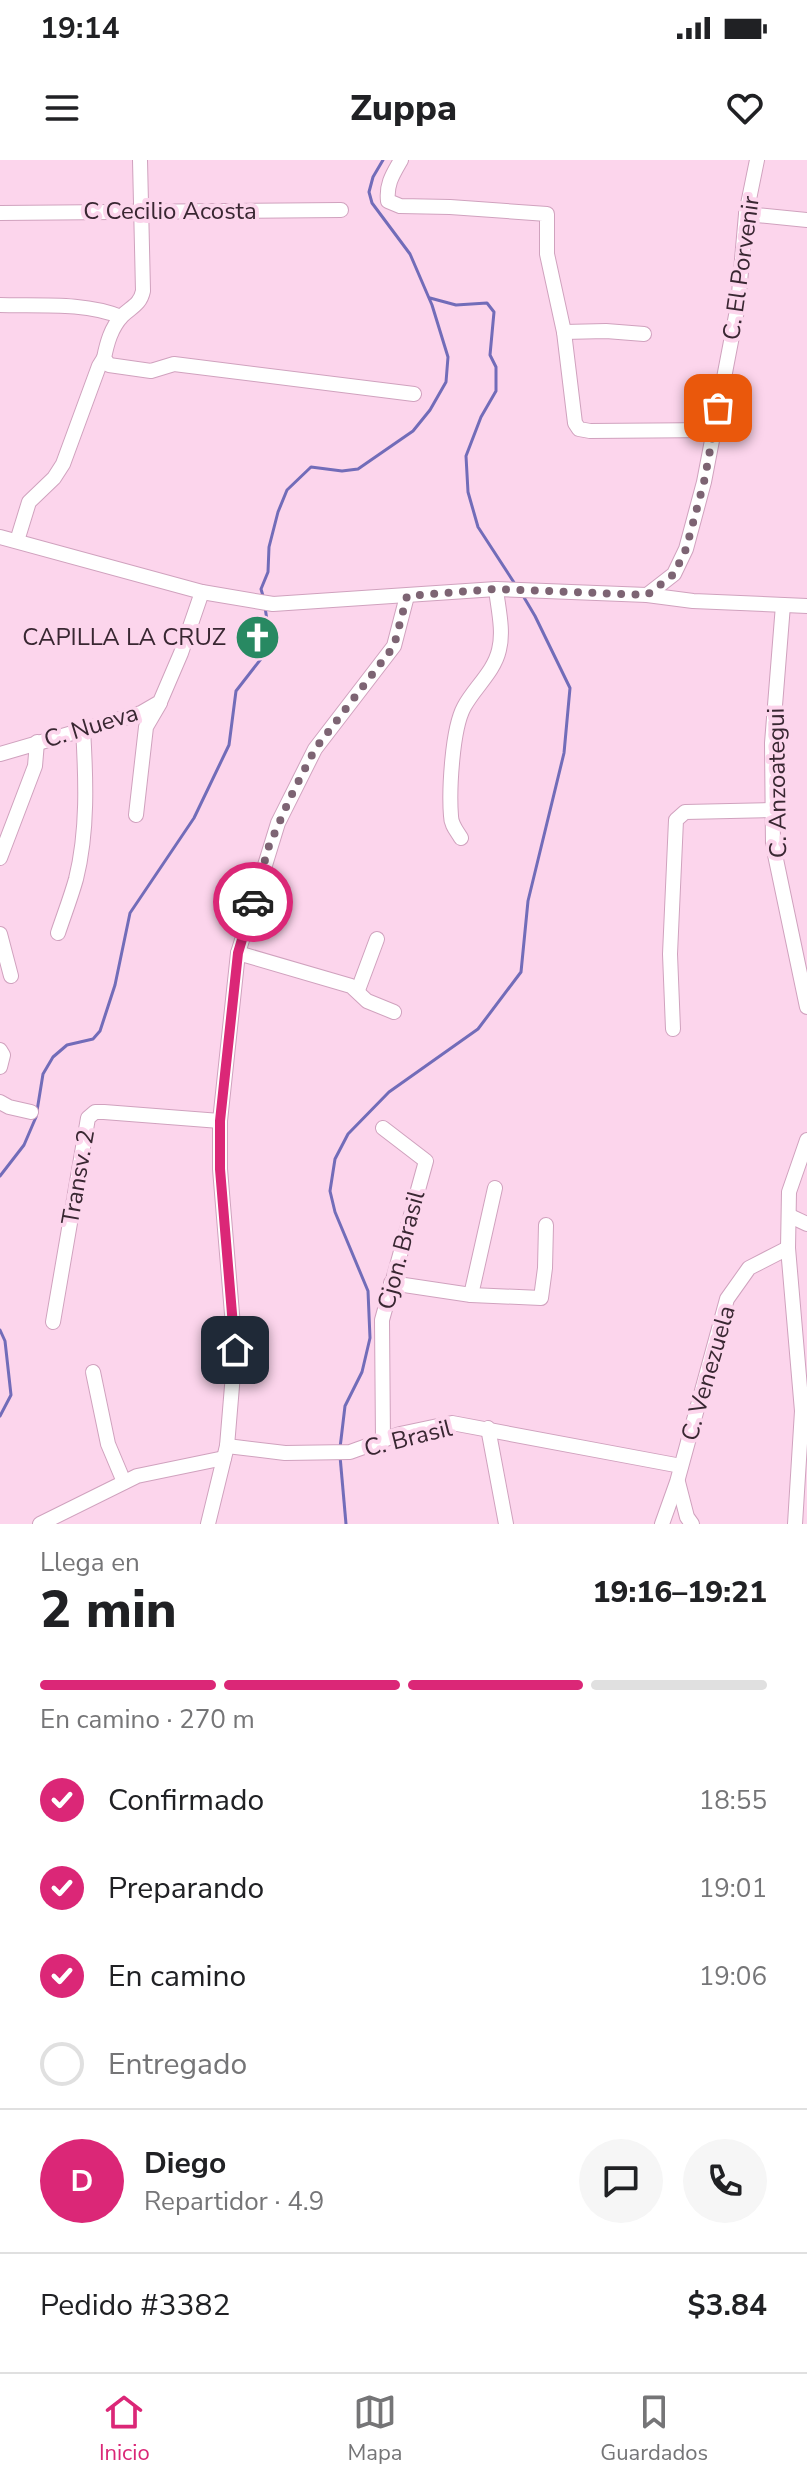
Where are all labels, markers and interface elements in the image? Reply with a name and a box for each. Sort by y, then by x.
text: 19:14 [40,8,119,49]
text: Zuppa [350,84,457,133]
icon: menu [40,86,84,130]
icon: heart [723,86,767,130]
street label: C. El Porvenir [715,193,767,342]
street label: C Cecilio Acosta [83,195,257,227]
pin [684,374,752,442]
icon: bag [696,386,740,430]
church icon: CAPILLA LA CRUZ [233,613,281,661]
place label: CAPILLA LA CRUZ [22,621,226,653]
street label: C. Nueva [40,697,142,755]
street label: C. Anzoategui [760,708,794,858]
courier [213,862,293,942]
icon: car [231,880,275,924]
street label: Transv. 2 [54,1127,102,1227]
street label: Cjon. Brasil [370,1187,432,1313]
street label: C. Venezuela [673,1302,743,1444]
pin [201,1316,269,1384]
icon: home [213,1328,257,1372]
street label: C. Brasil [361,1412,455,1464]
text: Llega en [40,1545,140,1580]
text: 19:16–19:21 [592,1572,767,1613]
text: 2 min [40,1574,177,1645]
text: En camino · 270 m [40,1702,255,1737]
icon: check [40,1778,84,1822]
text: Confirmado [108,1780,264,1821]
text: 18:55 [699,1783,767,1818]
icon: check [40,1866,84,1910]
text: Preparando [108,1868,264,1909]
text: 19:01 [699,1871,767,1906]
icon: check [40,1954,84,1998]
text: En camino [108,1956,246,1997]
text: 19:06 [699,1959,767,1994]
text: Entregado [108,2044,247,2085]
button: chat [579,2139,663,2223]
button: phone [683,2139,767,2223]
text: Diego [144,2143,226,2184]
text: D [71,2161,93,2202]
text: Repartidor · 4.9 [144,2184,324,2219]
text: Pedido #3382 [40,2285,231,2326]
text: $3.84 [688,2285,767,2326]
tab: Inicio [99,2390,150,2468]
tab: Mapa [347,2390,402,2468]
tab: Guardados [600,2390,708,2468]

